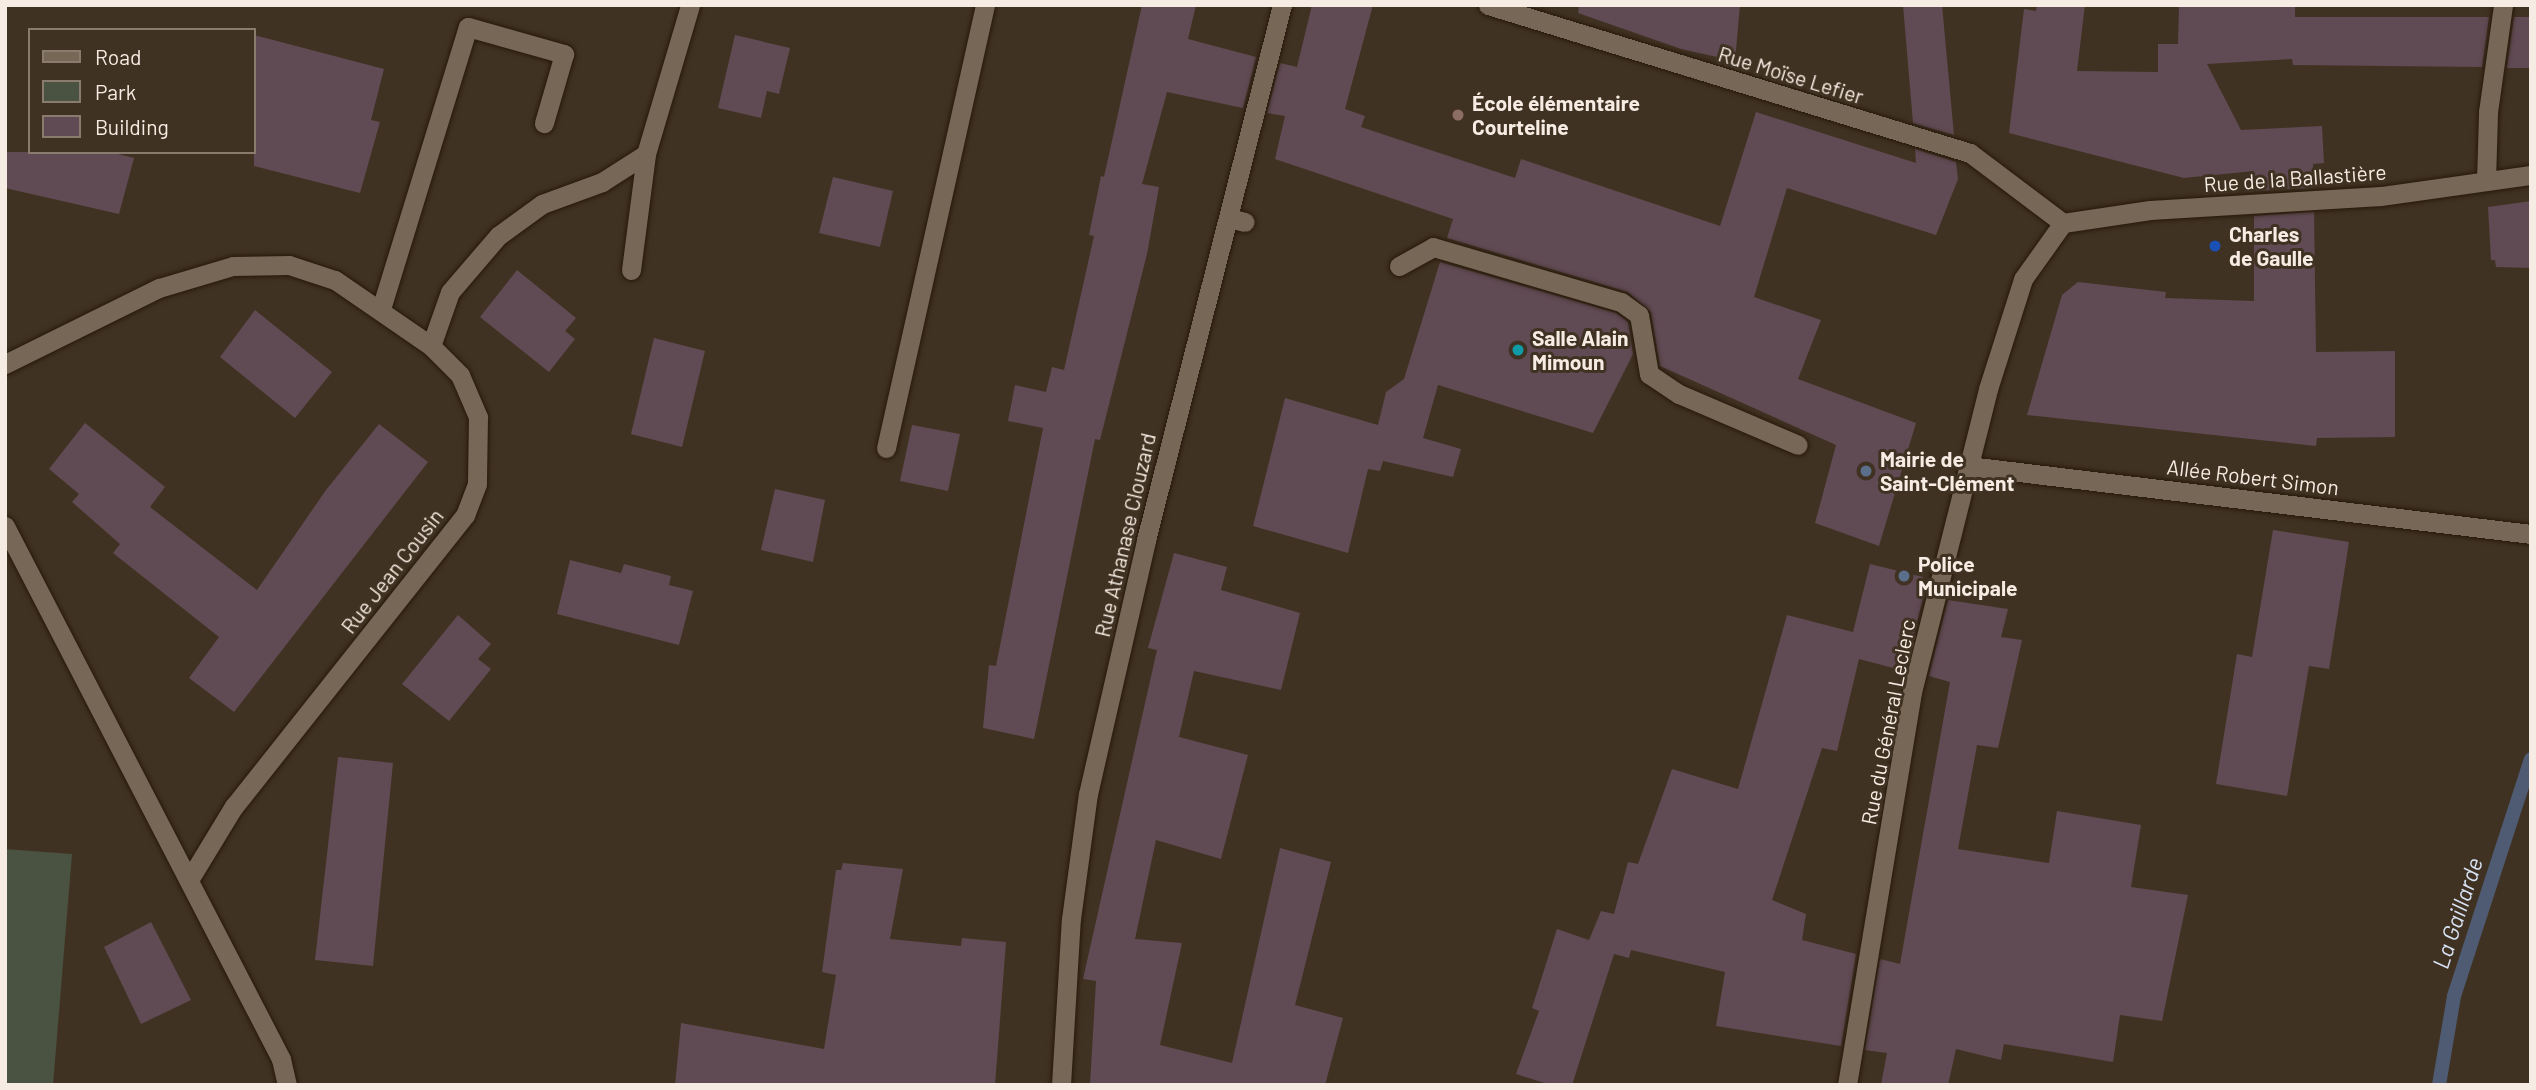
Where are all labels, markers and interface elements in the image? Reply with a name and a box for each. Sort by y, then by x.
legend [28,28,256,154]
street label: Rue Moïse Lefier [1715,41,1867,109]
text: Road [95,44,141,69]
text: Park [95,79,136,104]
place label: École élémentaire Courteline [1472,90,1640,140]
marker: École élémentaire Courteline [1450,107,1466,123]
text: Building [95,114,169,139]
street label: Rue de la Ballastière [2203,159,2387,197]
place label: Charles de Gaulle [2229,221,2314,271]
marker: Charles de Gaulle [2207,238,2223,254]
place label: Salle Alain Mimoun [1532,325,1629,375]
marker: Salle Alain Mimoun [1510,342,1526,358]
street label: Rue Athanase Clouzard [1089,431,1161,639]
place label: Mairie de Saint-Clément [1880,446,2014,496]
street label: Allée Robert Simon [2166,454,2340,500]
marker: Mairie de Saint-Clément [1858,463,1874,479]
street label: Rue Jean Cousin [336,504,448,638]
place label: Police Municipale [1918,551,2018,601]
marker: Police Municipale [1896,568,1912,584]
street label: Rue du Général Leclerc [1856,617,1920,827]
water label: La Gaillarde [2426,854,2488,972]

